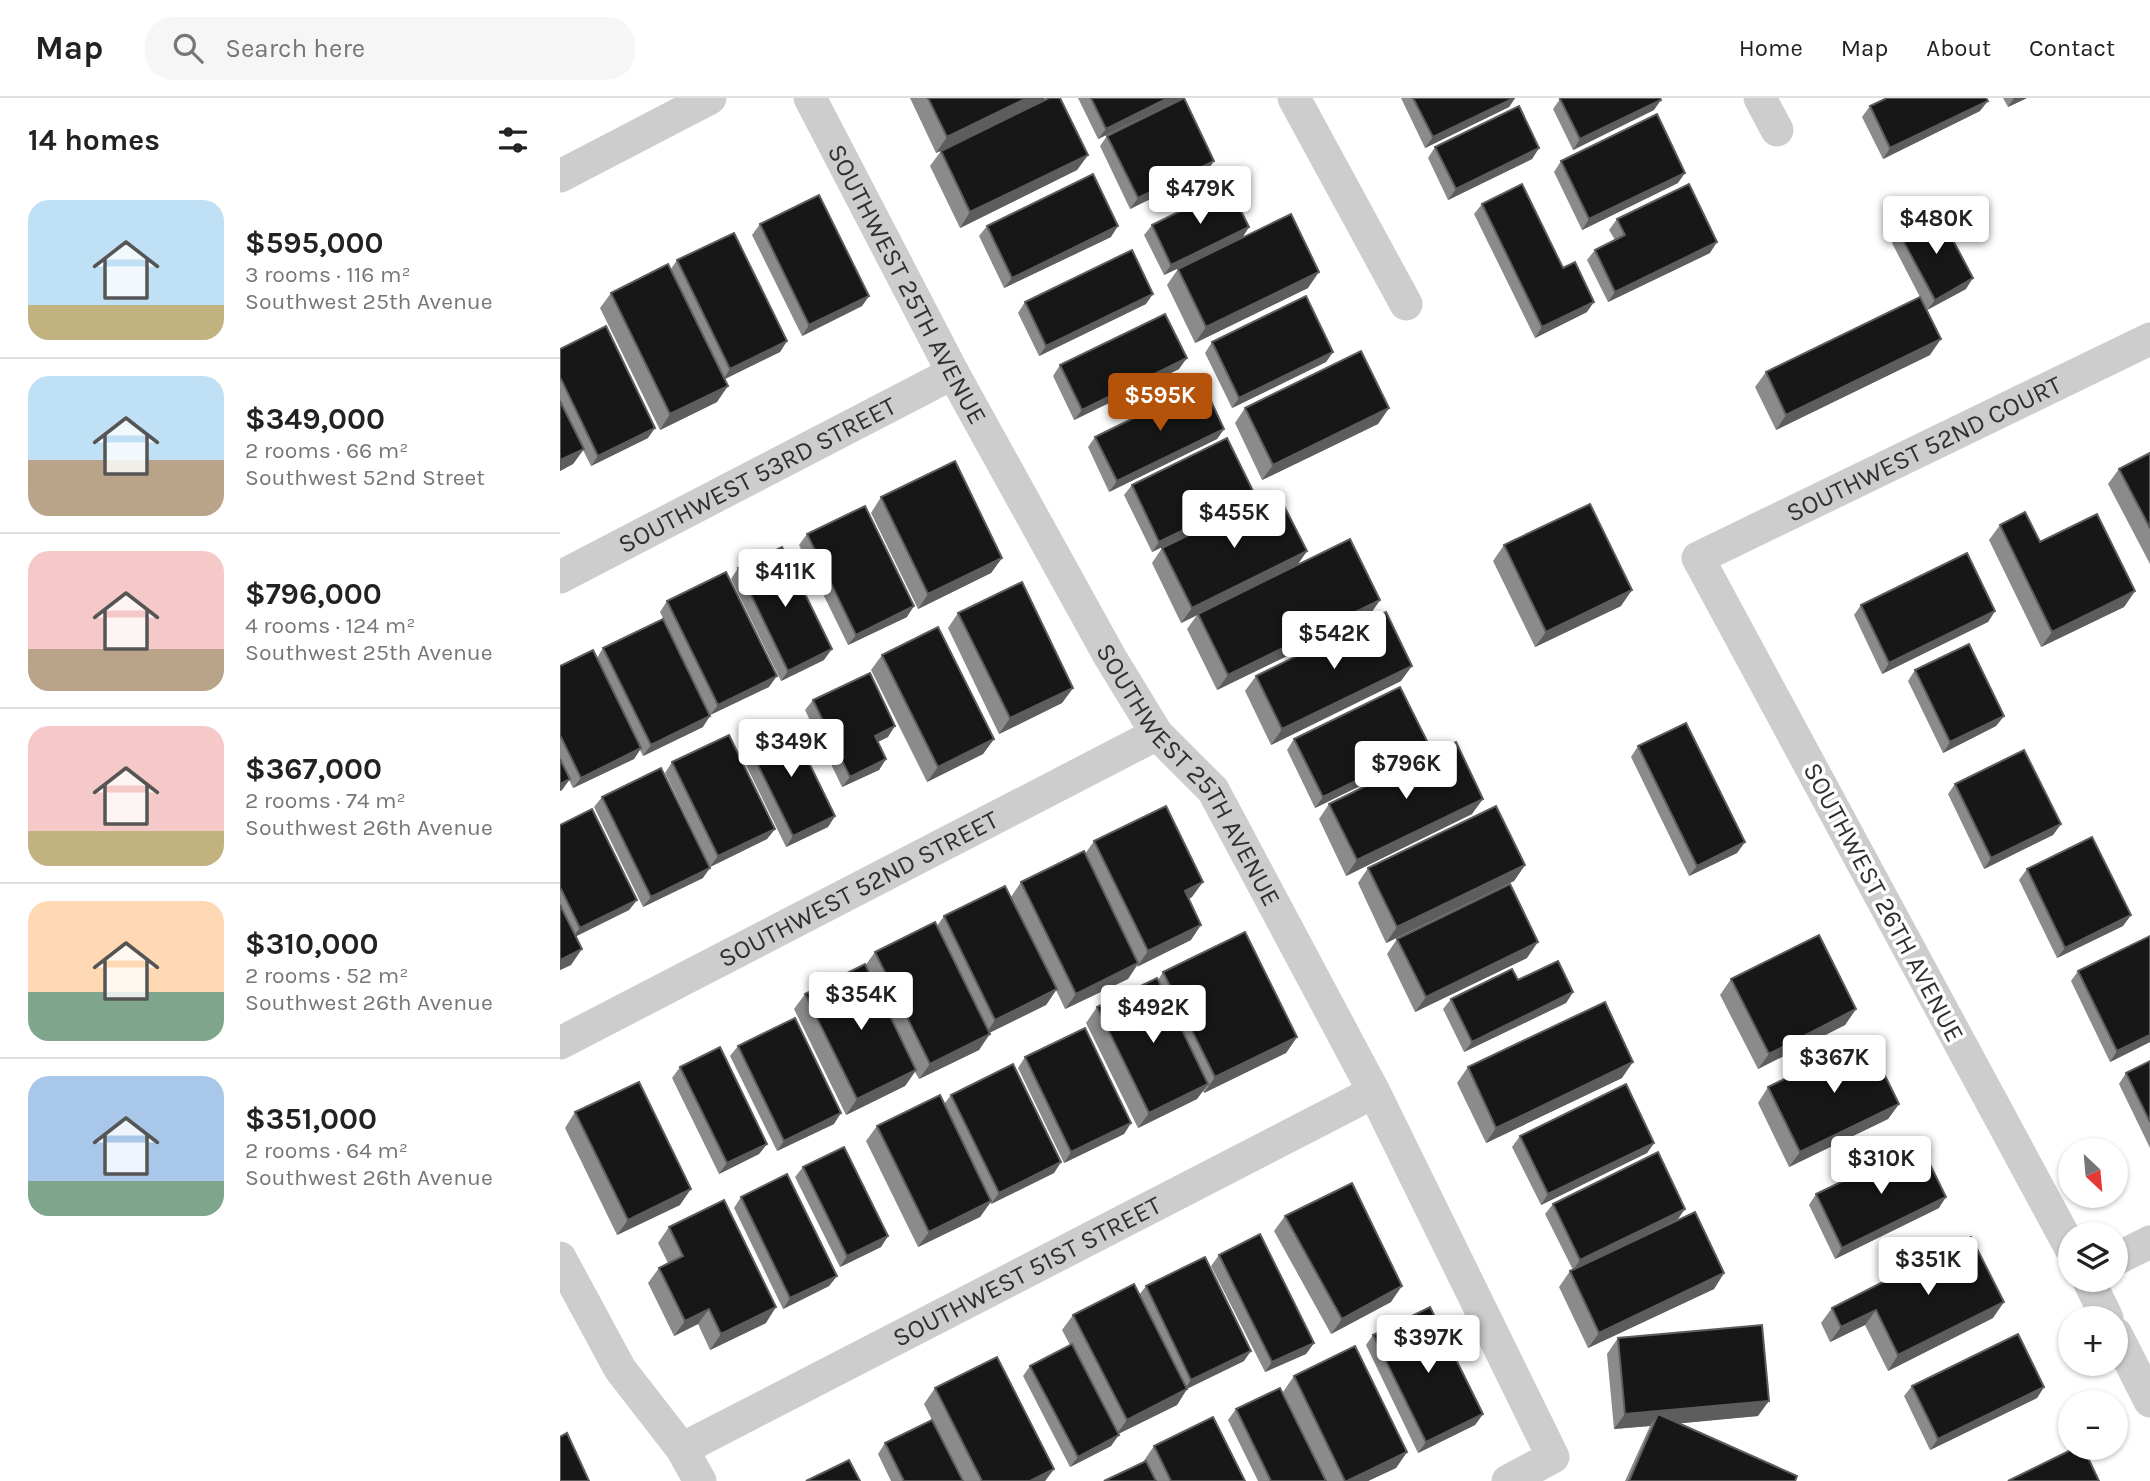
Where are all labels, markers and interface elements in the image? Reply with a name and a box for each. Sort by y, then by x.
search box [145,17,635,80]
text: Map [35,29,103,67]
icon: search [169,29,207,67]
text: Search here [225,33,365,64]
text: Home [1739,34,1803,62]
text: Map [1841,34,1888,62]
text: About [1926,34,1991,62]
text: Contact [2029,34,2115,62]
icon: filters [494,121,532,159]
text: 14 homes [28,122,160,158]
street label: SOUTHWEST 25TH AVENUE [821,139,993,430]
pin: $479K [1151,166,1249,226]
text: $479K [1165,175,1235,202]
pin: $480K [1887,197,1985,256]
text: $480K [1899,205,1973,232]
text: $595,000 [245,225,383,261]
icon: home [84,228,168,312]
text: 3 rooms · 116 m² [245,261,411,288]
text: Southwest 25th Avenue [245,288,493,315]
street label: SOUTHWEST 52ND COURT [1781,369,2067,529]
pin: $595K [1111,374,1209,433]
text: $595K [1124,382,1196,409]
street label: SOUTHWEST 53RD STREET [613,390,902,560]
text: $349,000 [245,401,385,437]
icon: home [84,404,168,488]
text: 2 rooms · 66 m² [245,437,408,464]
text: Southwest 52nd Street [245,464,485,491]
pin: $455K [1185,490,1283,550]
text: $455K [1198,499,1270,526]
pin: $411K [736,550,834,609]
text: $411K [755,558,815,585]
text: $796,000 [245,576,382,612]
icon: home [84,579,168,663]
text: 4 rooms · 124 m² [245,612,415,639]
pin: $542K [1285,612,1383,671]
text: $542K [1298,620,1370,647]
street label: SOUTHWEST 25TH AVENUE [1089,638,1287,911]
text: Southwest 25th Avenue [245,639,493,666]
pin: $349K [742,720,840,779]
text: $349K [755,728,827,755]
pin: $796K [1357,742,1455,801]
text: $796K [1371,750,1441,777]
text: $367,000 [245,751,382,787]
icon: home [84,754,168,838]
street label: SOUTHWEST 26TH AVENUE [1797,757,1970,1047]
text: 2 rooms · 74 m² [245,787,406,814]
street label: SOUTHWEST 52ND STREET [714,804,1004,974]
text: Southwest 26th Avenue [245,814,493,841]
text: $310,000 [245,926,379,962]
icon: home [84,929,168,1013]
text: 2 rooms · 52 m² [245,962,408,989]
pin: $354K [812,972,910,1032]
text: $354K [825,981,897,1008]
pin: $492K [1104,986,1202,1045]
text: Southwest 26th Avenue [245,989,493,1016]
text: $492K [1117,994,1189,1021]
pin: $367K [1785,1035,1883,1095]
text: $367K [1799,1044,1869,1071]
text: $351,000 [245,1101,377,1137]
icon: home [84,1104,168,1188]
pin: $310K [1832,1136,1930,1196]
text: 2 rooms · 64 m² [245,1137,408,1164]
north arrow [2058,1138,2128,1208]
map controls [2058,1138,2128,1460]
text: $310K [1847,1145,1915,1172]
text: Southwest 26th Avenue [245,1164,493,1191]
street label: SOUTHWEST 51ST STREET [888,1190,1167,1354]
button: layers [2058,1222,2128,1292]
pin: $351K [1879,1238,1977,1297]
text: $351K [1895,1246,1961,1273]
button: + [2058,1306,2128,1376]
pin: $397K [1379,1316,1477,1375]
text: $397K [1393,1324,1463,1351]
button: − [2058,1390,2128,1460]

